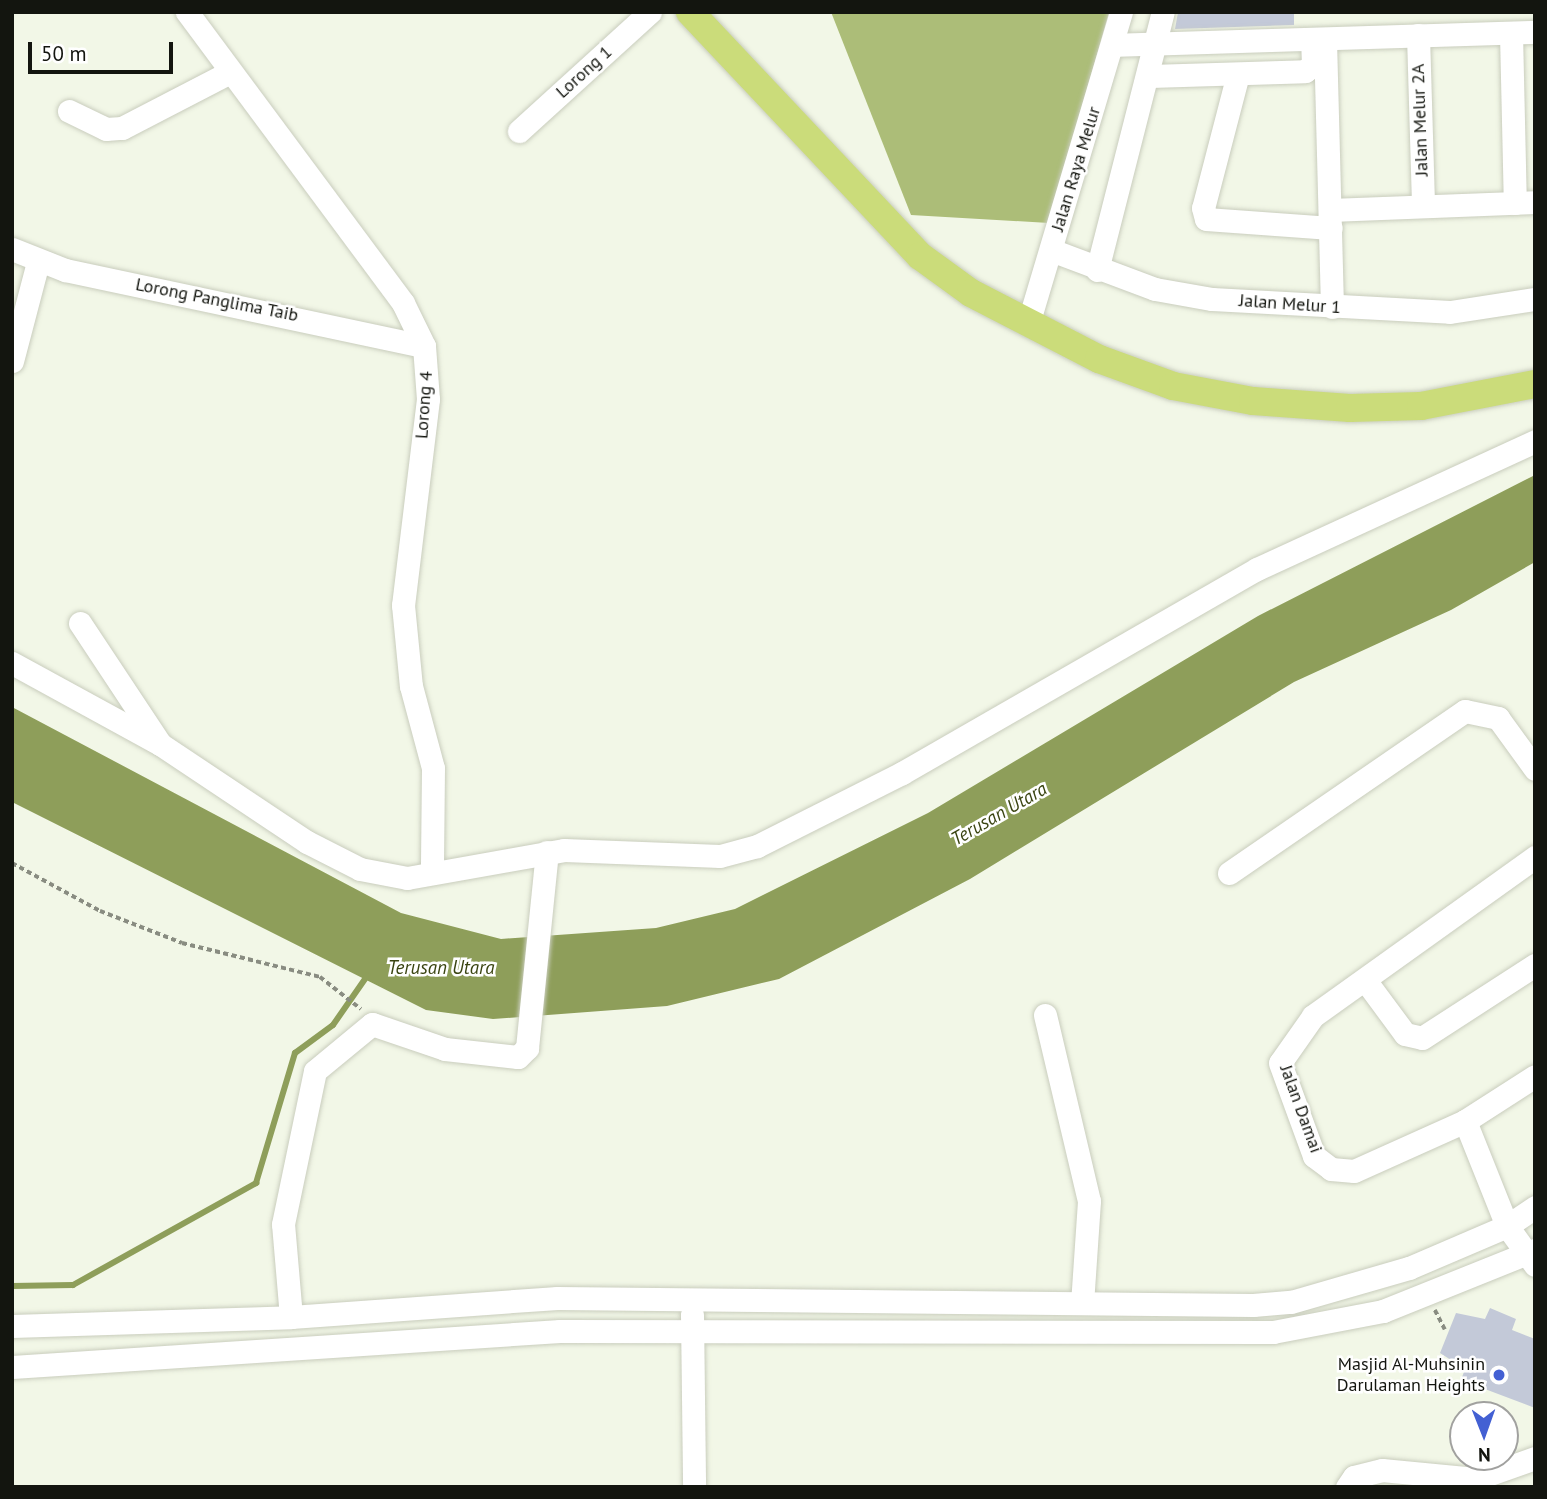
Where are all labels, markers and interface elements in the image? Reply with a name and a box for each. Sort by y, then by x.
scale bar [32,28,177,72]
text: 50 m [41,40,87,67]
street label: Lorong 1 [552,41,616,103]
street label: Jalan Melur 2A [1407,63,1433,177]
street label: Jalan Raya Melur [1047,104,1105,234]
street label: Lorong Panglima Taib [134,274,300,326]
street label: Jalan Melur 1 [1238,290,1342,318]
street label: Lorong 4 [411,370,437,440]
water label: Terusan Utara [947,777,1051,851]
water label: Terusan Utara [388,957,494,979]
street label: Jalan Damai [1275,1062,1327,1156]
place label: Masjid Al-Muhsinin Darulaman Heights [1337,1354,1485,1396]
marker: Masjid Al-Muhsinin Darulaman Heights [1491,1367,1507,1383]
north arrow [1449,1401,1519,1471]
text: N [1478,1443,1491,1467]

